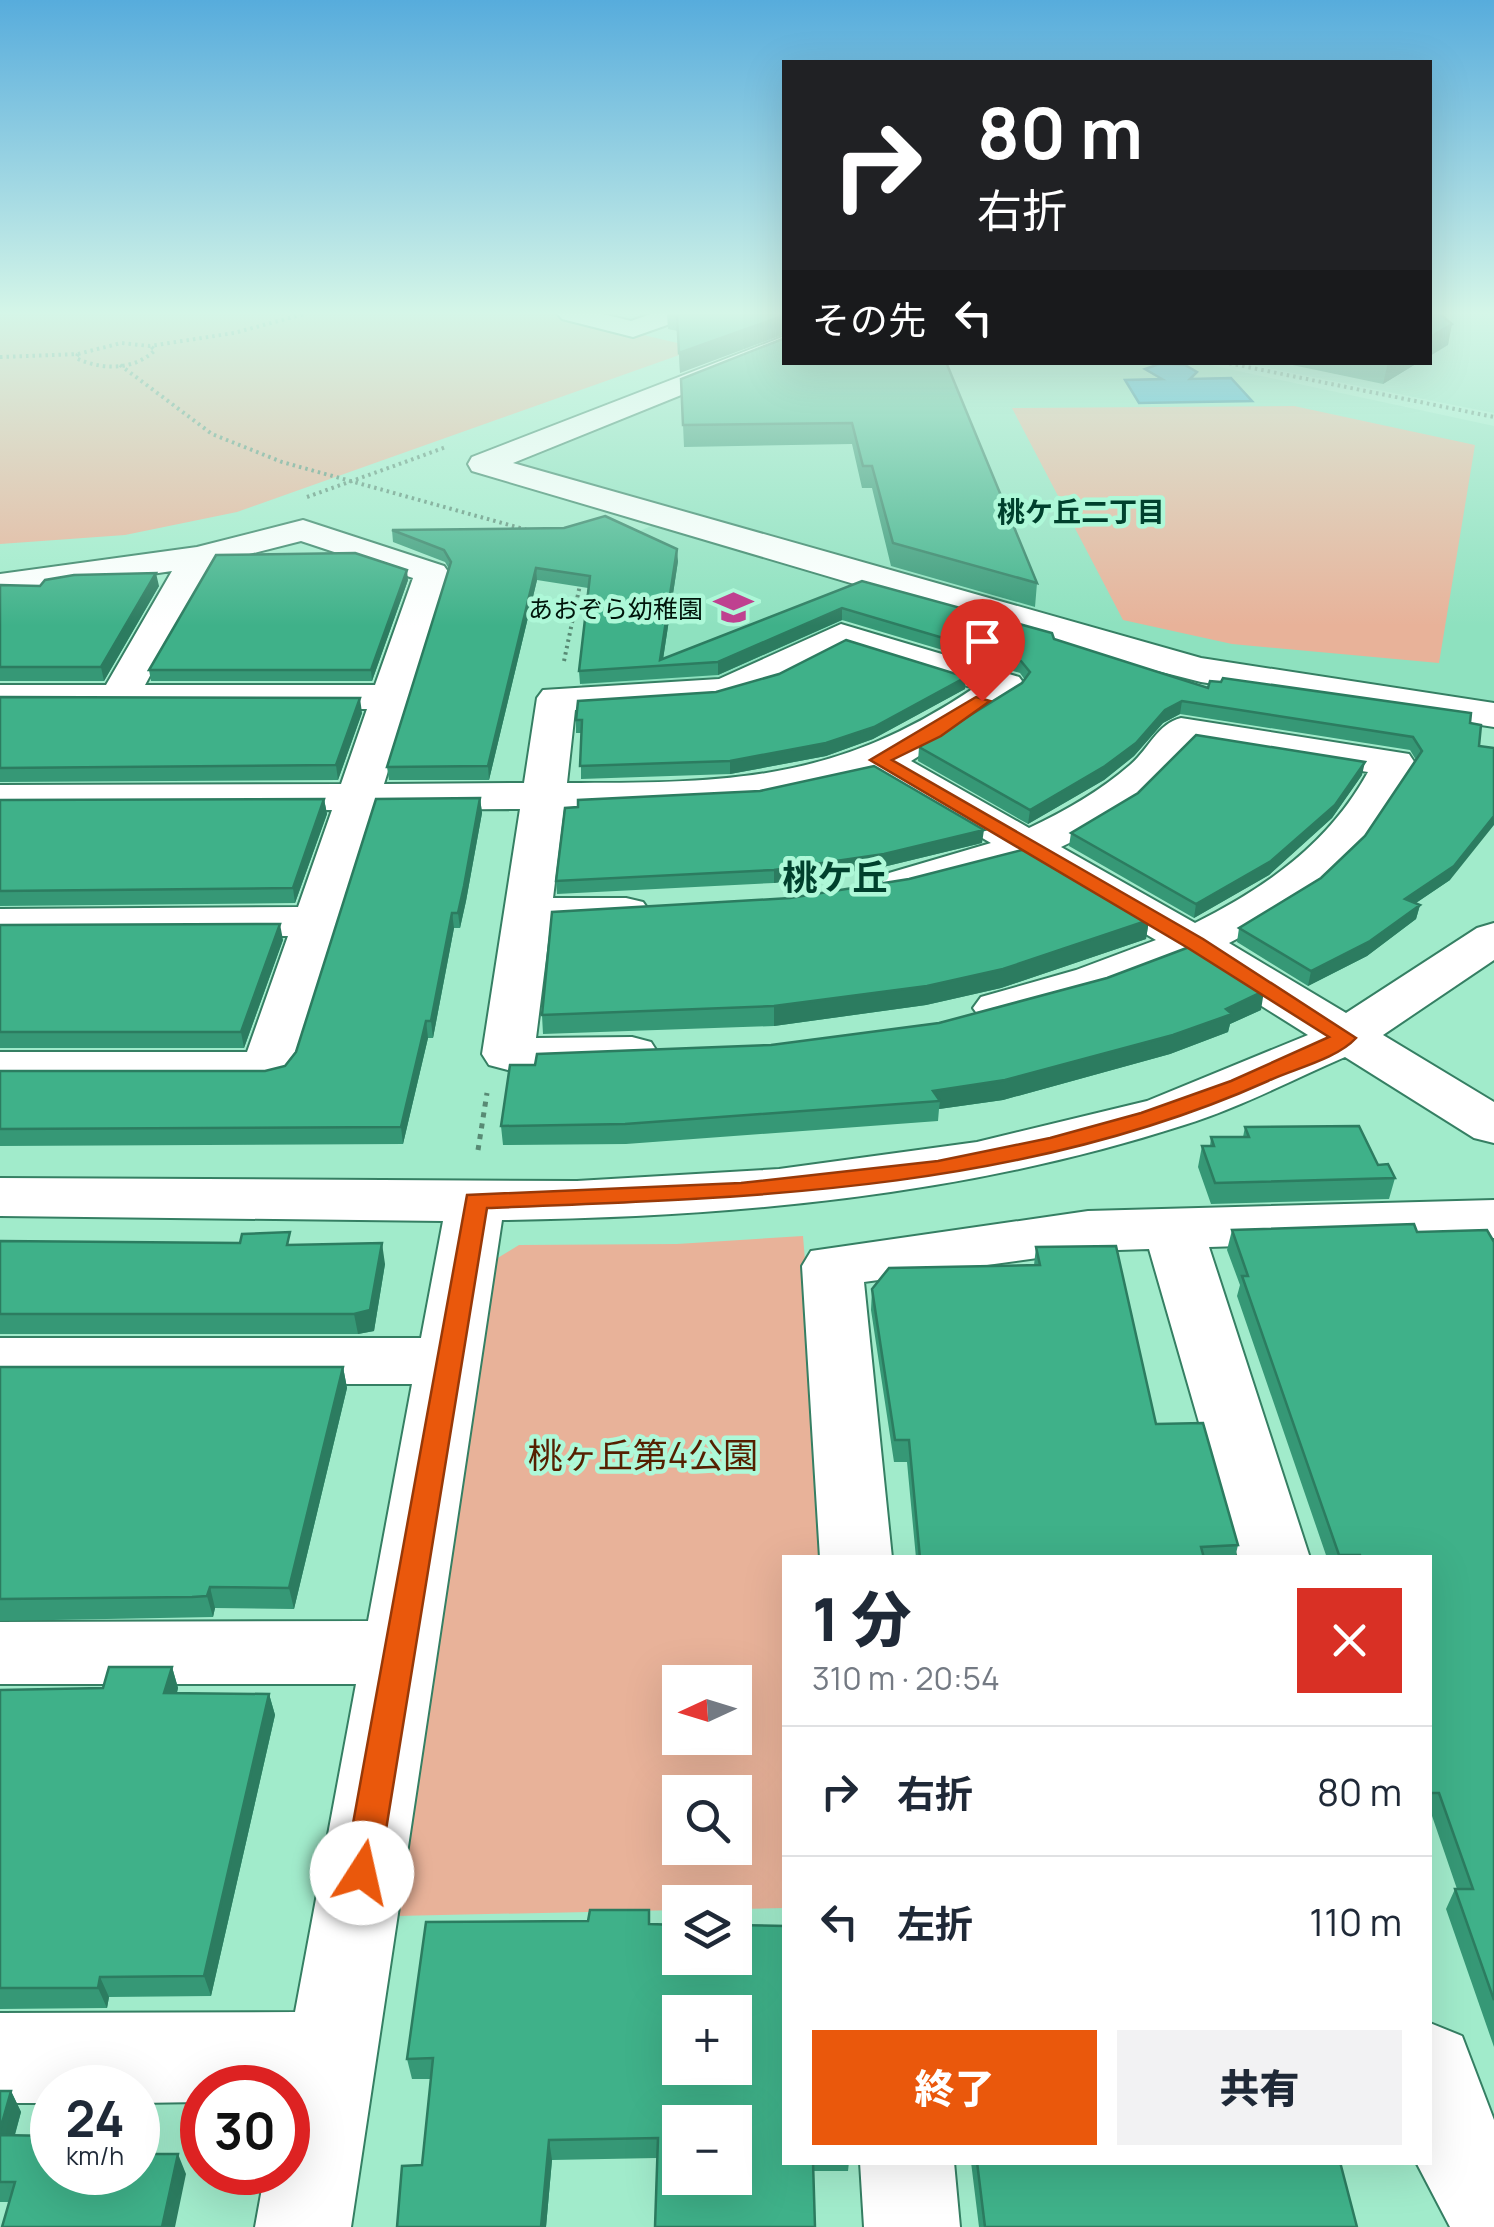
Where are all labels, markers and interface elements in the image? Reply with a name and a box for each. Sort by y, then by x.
text: 80 m [977,84,1143,180]
icon: right [812,100,942,230]
text: 右折 [977,179,1067,241]
icon: left [946,290,1001,345]
text: その先 [812,293,926,345]
district label: 桃ケ丘二丁目 [997,492,1165,530]
school or university icon: あおぞら幼稚園 [712,587,754,629]
place label: あおぞら幼稚園 [528,591,703,626]
pin [940,599,1025,702]
icon: arrive [955,614,1010,669]
district label: 桃ケ丘 [782,853,888,901]
park label: 桃ヶ丘第4公園 [528,1431,758,1479]
text: 1 分 [812,1577,911,1659]
button: close [1297,1588,1402,1693]
text: 310 m · 20:54 [812,1656,1000,1700]
north arrow [662,1665,752,1755]
map controls [662,1665,752,2195]
icon: right [812,1764,867,1819]
text: 80 m [1317,1765,1402,1817]
text: 右折 [897,1767,973,1819]
button: search [662,1775,752,1865]
position arrow [310,1821,414,1925]
button: layers [662,1885,752,1975]
icon: left [812,1894,867,1949]
text: 110 m [1309,1895,1402,1947]
text: 左折 [897,1897,973,1949]
button: + [662,1995,752,2085]
button: 終了 [812,2030,1097,2145]
button: 共有 [1117,2030,1402,2145]
speed limit sign: 30 [180,2065,310,2195]
text: 24 [65,2084,125,2152]
button: − [662,2105,752,2195]
text: km/h [66,2138,124,2173]

